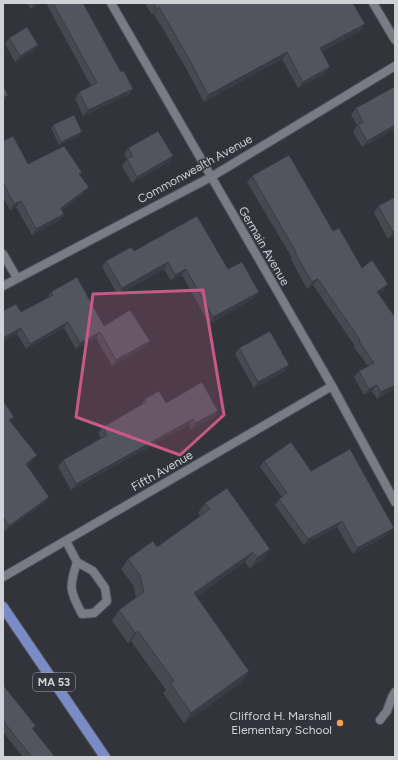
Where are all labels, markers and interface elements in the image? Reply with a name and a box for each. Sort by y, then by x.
street label: Commonwealth Avenue [135,131,255,206]
street label: Germain Avenue [236,204,293,288]
street label: Fifth Avenue [129,448,196,494]
road number: MA 53 [33,673,75,691]
place label: Clifford H. Marshall Elementary School [230,709,332,737]
marker: Clifford H. Marshall Elementary School [335,718,345,728]

